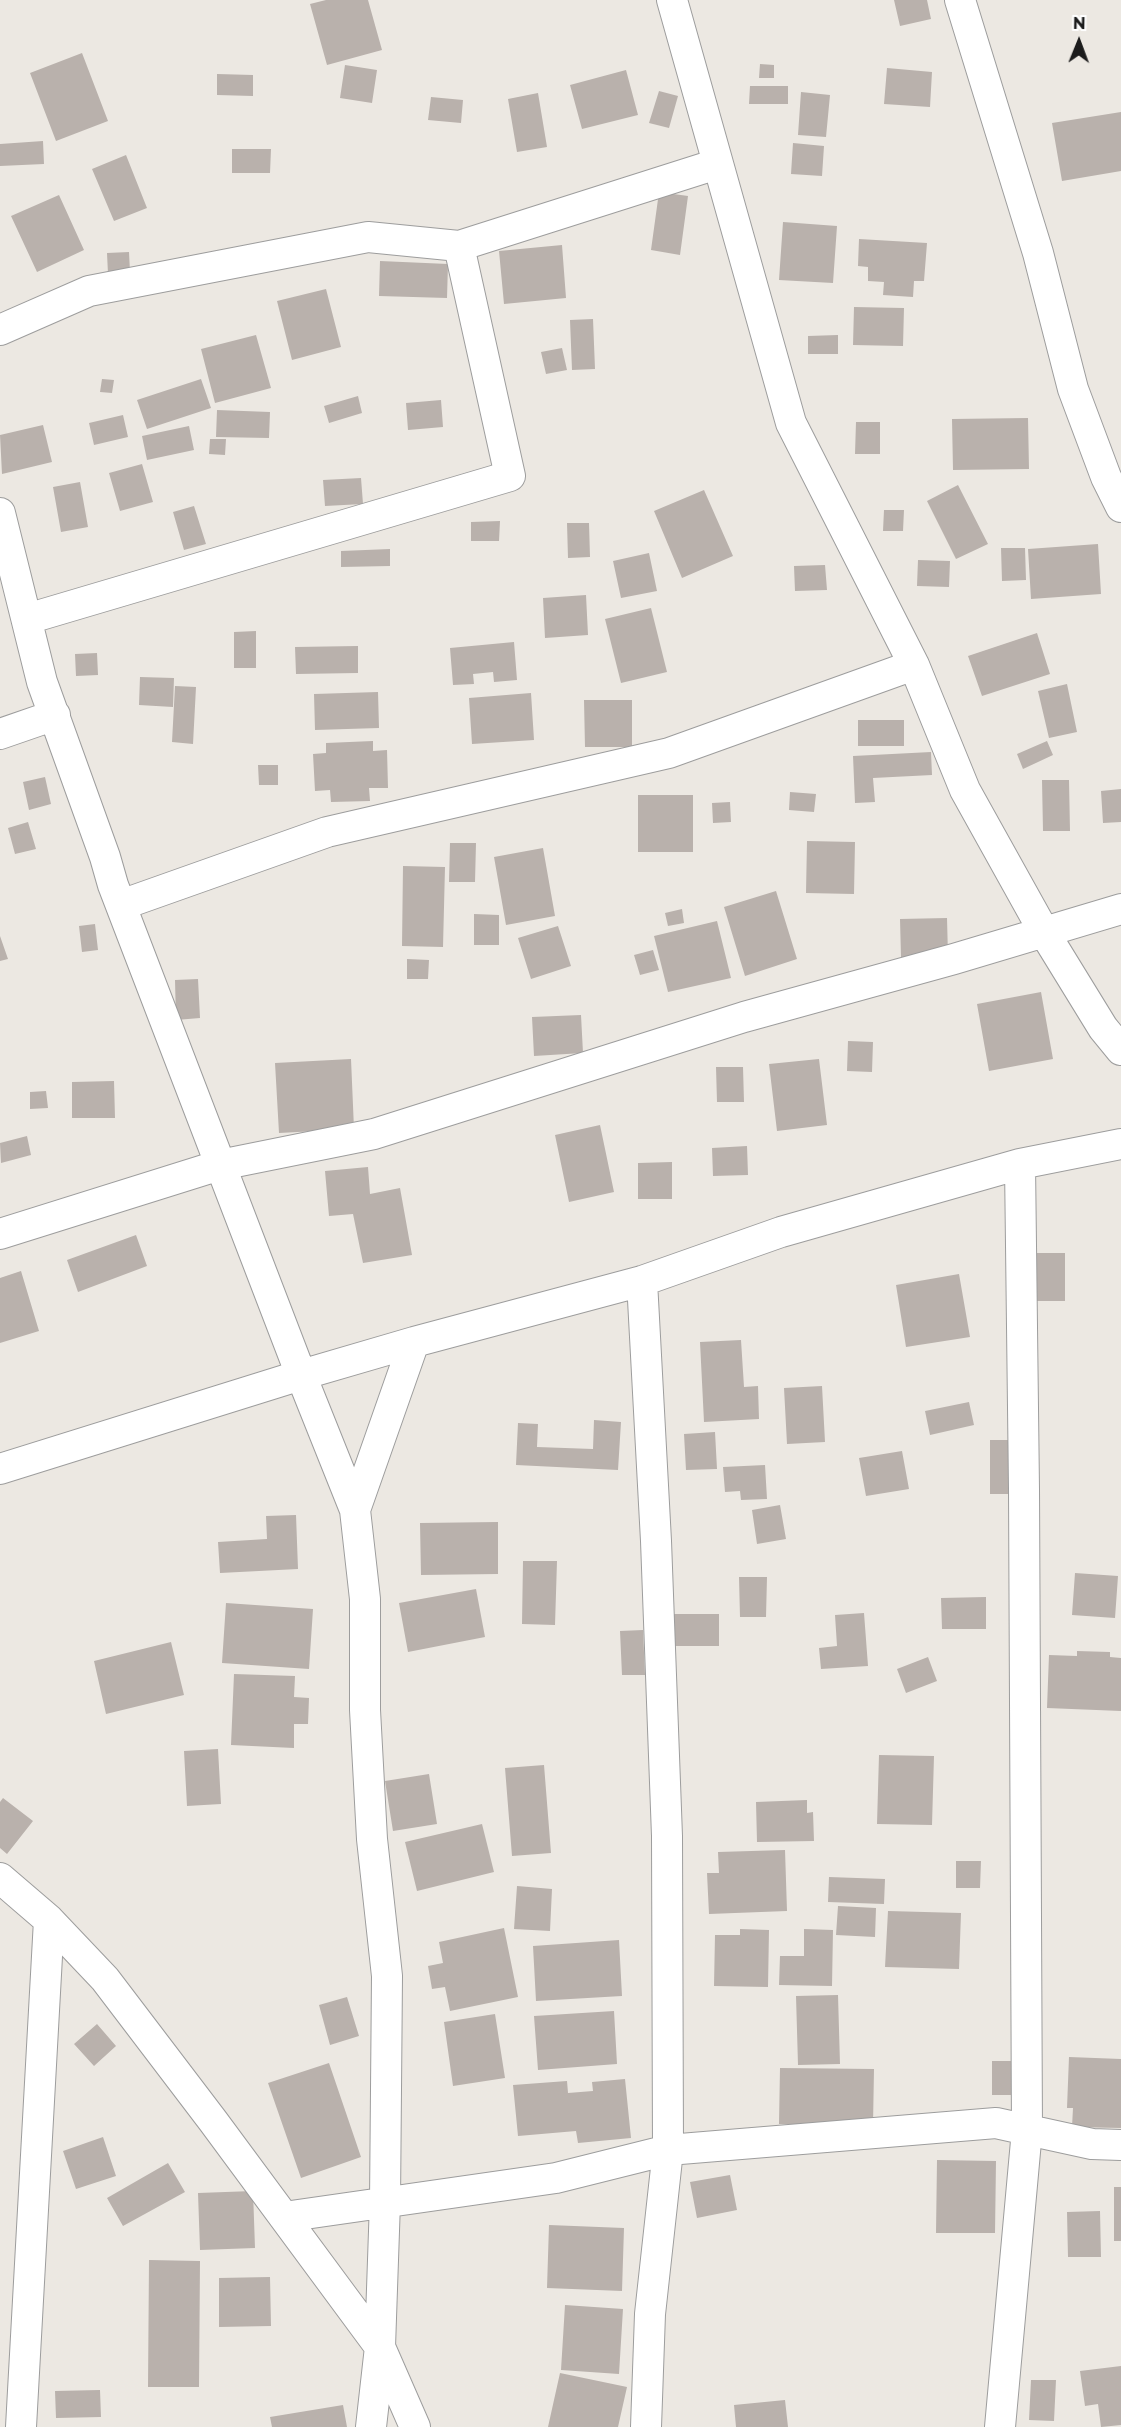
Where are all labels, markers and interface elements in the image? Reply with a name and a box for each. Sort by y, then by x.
north arrow [1049,12,1109,72]
text: N [1073,14,1086,33]

